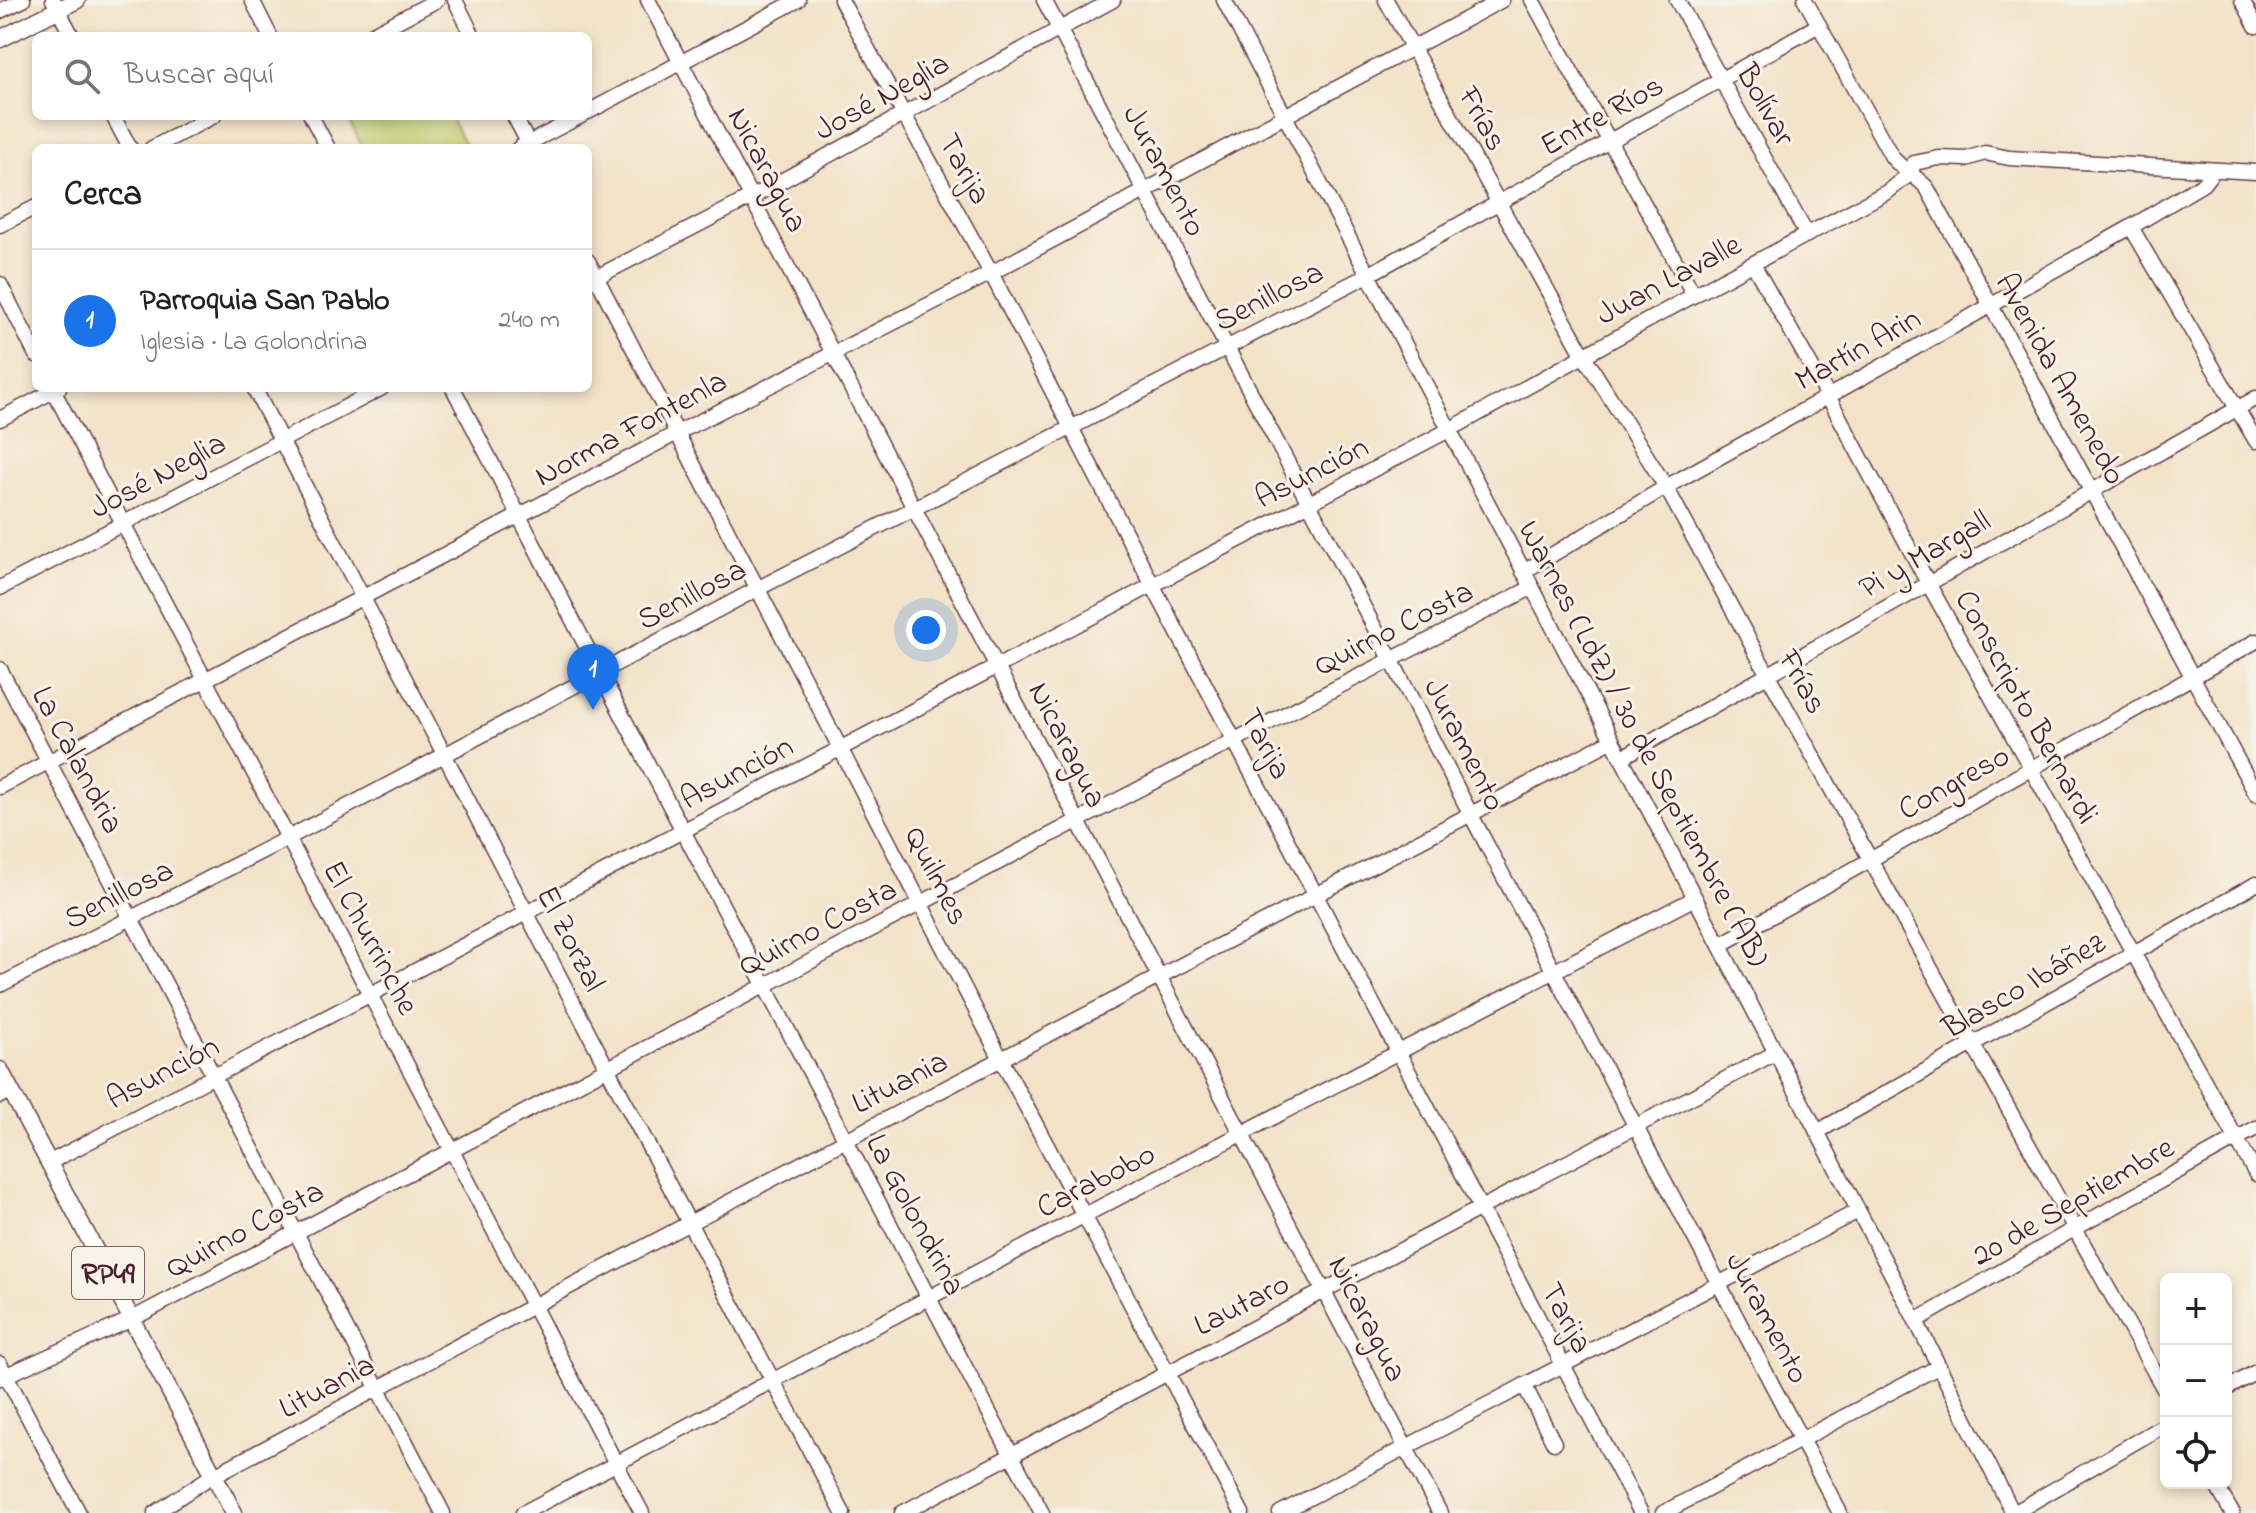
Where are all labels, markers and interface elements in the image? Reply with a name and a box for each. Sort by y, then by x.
search box [32,32,592,120]
street label: José Neglia [806,42,959,155]
icon: search [60,54,104,98]
text: Buscar aquí [124,54,274,98]
street label: Bolívar [1722,55,1806,156]
street label: Entre Ríos [1532,64,1673,170]
street label: Frías [1444,78,1518,161]
street label: Juramento [1109,97,1217,246]
street label: Nicaragua [713,100,819,242]
street label: Tarija [924,126,1002,214]
text: Cerca [64,171,142,221]
street label: Juan Lavalle [1589,223,1751,339]
street label: Senillosa [1207,251,1333,346]
street label: Avenida Amenedo [1981,265,2137,494]
text: Parroquia San Pablo [140,280,390,324]
street label: Martín Arin [1787,297,1930,405]
text: 1 [86,302,94,340]
text: 240 m [498,302,560,340]
text: Iglesia · La Golondrina [140,324,367,362]
street label: Norma Fontenla [527,360,736,501]
street label: José Neglia [82,422,235,533]
street label: Asunción [1247,425,1378,523]
street label: Pi y Margall [1851,499,2000,613]
street label: Warnes (LdZ) / 30 de Septiembre (AB) [1504,513,1780,976]
street label: Senillosa [630,548,756,644]
street label: Quirno Costa [1307,570,1483,690]
street label: Conscripto Bernardi [1941,582,2109,833]
your location [906,610,946,650]
street label: Frías [1764,641,1838,724]
pin: 1 [567,644,619,710]
street label: Juramento [1409,671,1516,820]
street label: Nicaragua [1014,674,1118,817]
street label: La Calandria [17,678,135,843]
street label: Tarija [1226,701,1302,789]
street label: Asunción [673,725,803,824]
street label: Congreso [1890,734,2019,834]
street label: Quilmes [890,819,980,934]
street label: Senillosa [57,849,183,944]
street label: El Churrinche [309,853,430,1025]
street label: Quirno Costa [731,868,906,991]
street label: El Zorzal [522,878,616,1001]
street label: Blasco Ibáñez [1934,921,2116,1053]
street label: Asunción [99,1025,229,1124]
street label: Lituania [844,1040,957,1128]
street label: La Golondrina [852,1126,976,1305]
street label: 20 de Septiembre [1964,1126,2184,1280]
street label: Carabobo [1029,1132,1164,1232]
street label: Quirno Costa [158,1170,333,1293]
street label: Juramento [1712,1244,1820,1393]
road number: RP49 [72,1247,144,1299]
street label: Nicaragua [1314,1248,1418,1391]
street label: Lautaro [1187,1262,1299,1350]
map controls [2160,1273,2232,1489]
button: + [2160,1273,2232,1345]
street label: Tarija [1527,1275,1603,1363]
street label: Lituania [271,1343,384,1433]
button: − [2160,1345,2232,1417]
button: locate [2160,1417,2232,1489]

